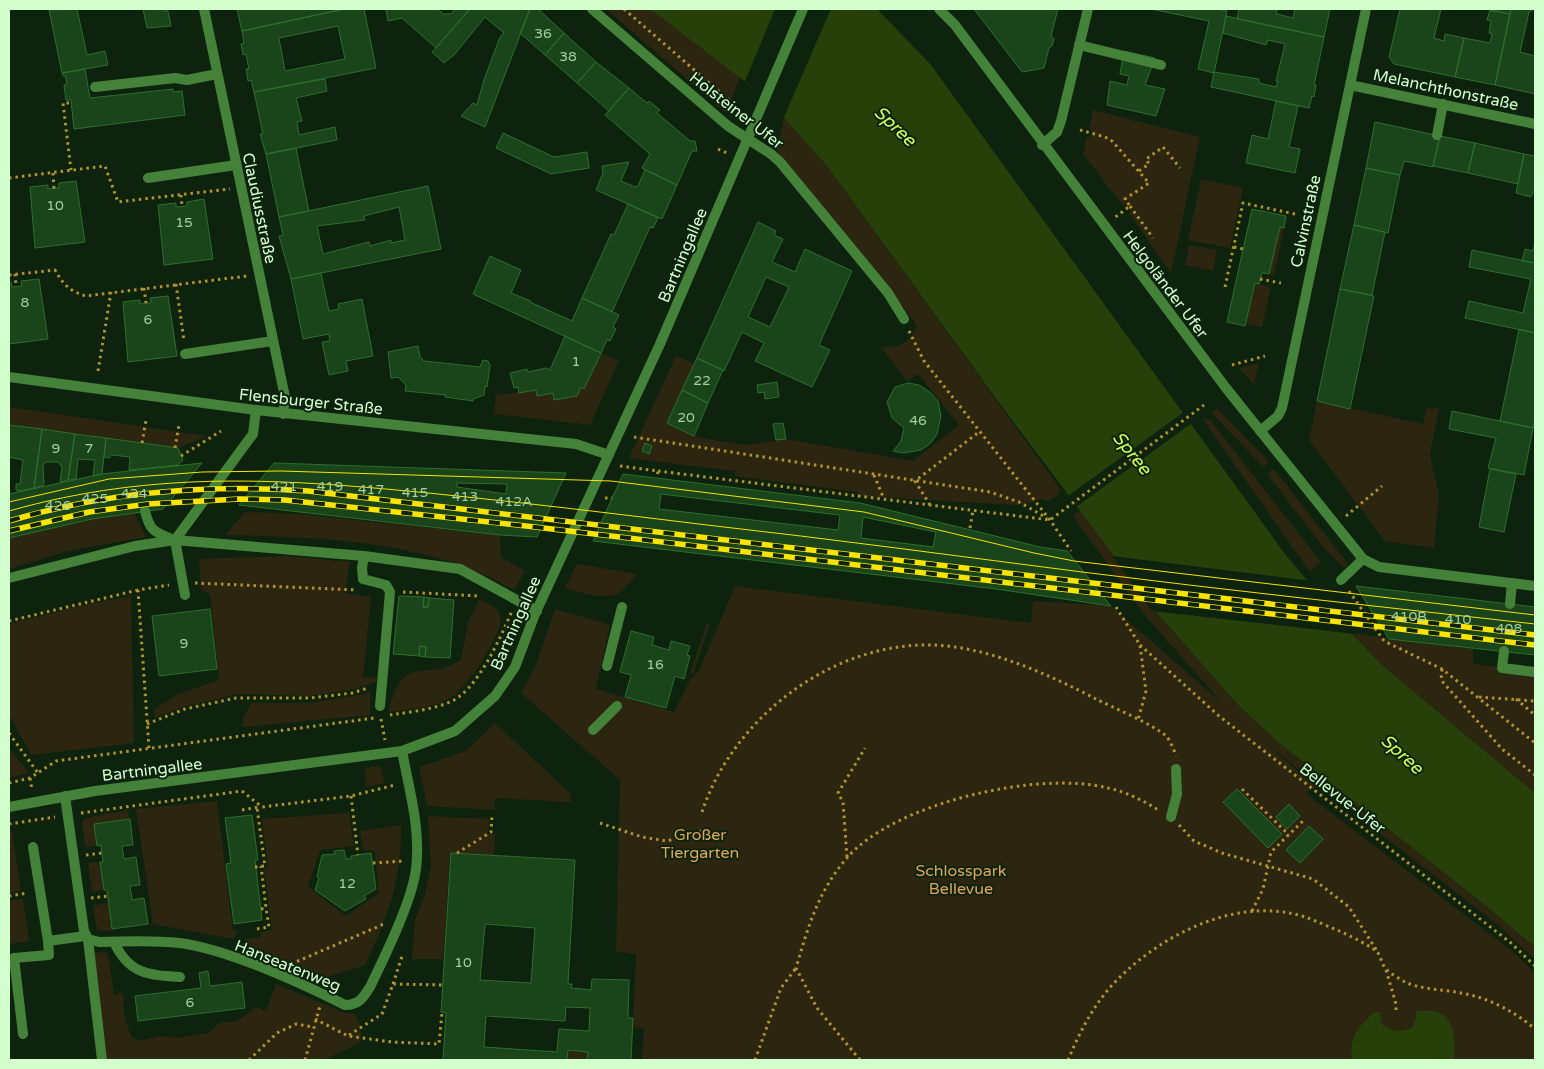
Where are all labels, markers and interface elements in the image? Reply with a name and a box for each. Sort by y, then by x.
house number: 36 [534,25,552,42]
house number: 38 [559,48,577,65]
street label: Melanchthonstraße [1371,65,1520,115]
street label: Holsteiner Ufer [685,68,788,154]
water label: Spree [869,101,921,151]
street label: Claudiusstraße [238,151,281,266]
street label: Calvinstraße [1286,173,1326,269]
house number: 10 [46,197,64,214]
street label: Bartningallee [654,205,712,306]
house number: 15 [175,214,193,231]
street label: Helgoländer Ufer [1118,227,1213,343]
house number: 8 [21,294,30,311]
house number: 6 [144,311,153,328]
house number: 1 [572,353,580,370]
house number: 22 [693,372,711,389]
street label: Flensburger Straße [238,384,384,420]
house number: 20 [677,409,695,426]
house number: 46 [909,412,927,429]
water label: Spree [1108,427,1157,480]
house number: 9 [52,440,60,457]
house number: 7 [85,440,93,457]
house number: 421 [271,478,297,495]
house number: 419 [317,478,343,495]
house number: 417 [358,481,384,498]
house number: 415 [402,484,428,501]
house number: 424 [121,485,147,502]
house number: 413 [452,488,478,505]
house number: 425 [82,490,108,507]
house number: 412A [496,493,532,510]
house number: 426 [45,497,71,514]
street label: Bartningallee [486,573,546,674]
house number: 410B [1391,608,1427,625]
house number: 410 [1445,611,1471,628]
house number: 408 [1496,620,1522,637]
house number: 9 [180,635,188,652]
house number: 16 [646,656,664,673]
water label: Spree [1376,729,1428,779]
street label: Bartningallee [101,754,203,786]
street label: Bellevue-Ufer [1295,759,1390,839]
park label: Großer Tiergarten [661,825,739,863]
park label: Schlosspark Bellevue [915,861,1007,899]
house number: 12 [338,875,356,892]
street label: Hanseatenweg [232,936,344,996]
house number: 10 [454,954,472,971]
house number: 6 [186,994,195,1011]

